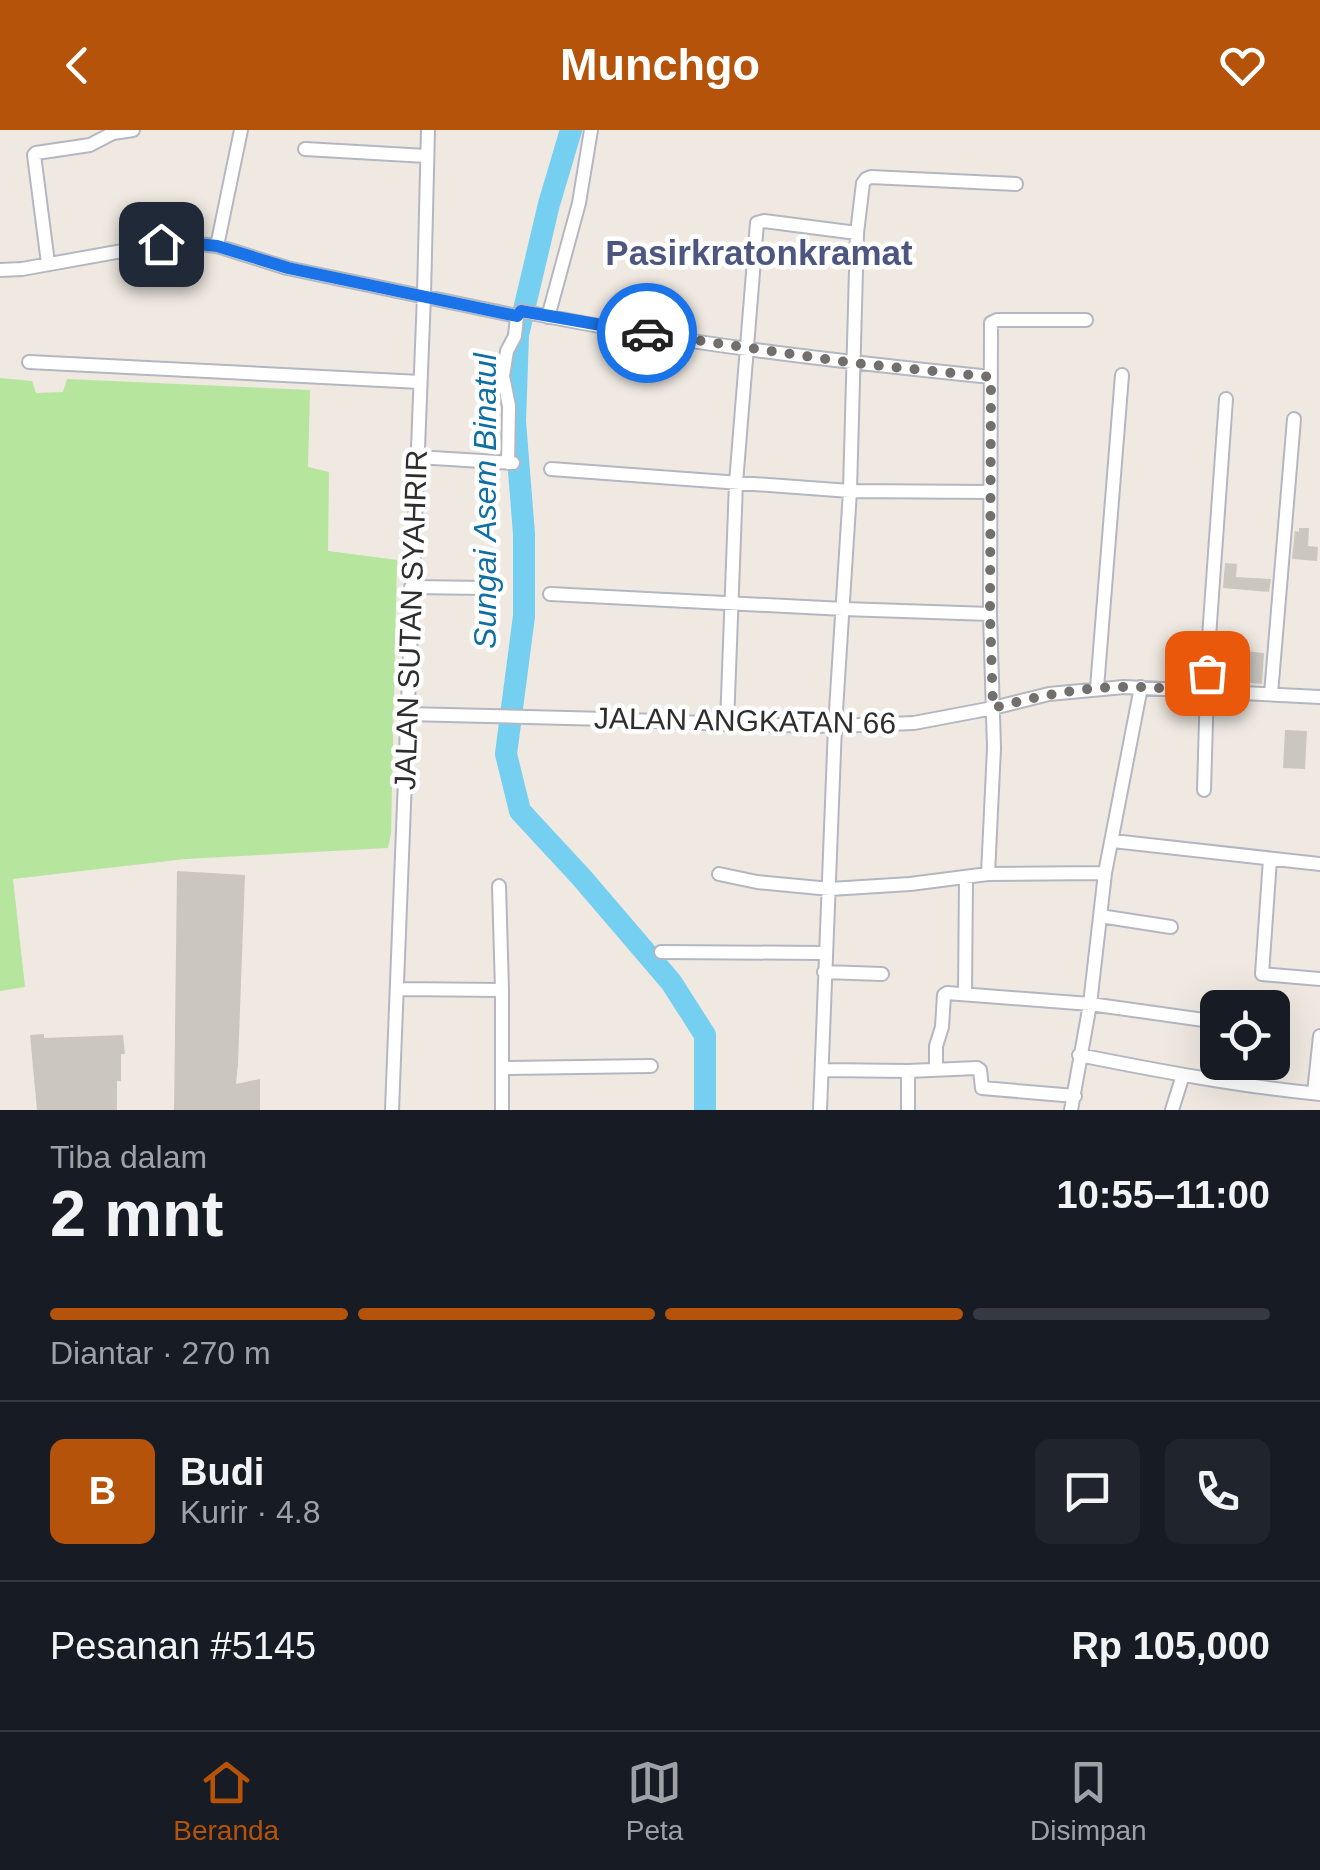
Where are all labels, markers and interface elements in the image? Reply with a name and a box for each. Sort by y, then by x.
icon: back [50,38,105,93]
icon: heart [1215,38,1270,93]
text: Munchgo [560,39,760,90]
pin [119,202,204,287]
icon: home [134,217,189,272]
district label: Pasirkratonkramat [605,233,913,272]
courier [597,283,697,383]
icon: car [620,306,675,361]
water label: Sungai Asem Binatul [467,352,503,649]
street label: JALAN SUTAN SYAHRIR [388,449,433,791]
pin [1165,631,1250,716]
icon: bag [1180,646,1235,701]
street label: JALAN ANGKATAN 66 [594,701,896,740]
map controls [1200,990,1290,1080]
button: locate [1200,990,1290,1080]
text: Tiba dalam [50,1139,207,1175]
text: 10:55–11:00 [1057,1174,1270,1216]
text: 2 mnt [50,1177,223,1250]
text: Diantar · 270 m [50,1335,271,1371]
button: chat [1035,1439,1140,1544]
button: phone [1165,1439,1270,1544]
text: Budi [180,1451,264,1493]
text: B [89,1470,116,1512]
text: Kurir · 4.8 [180,1494,320,1530]
text: Pesanan #5145 [50,1625,316,1667]
text: Rp 105,000 [1071,1625,1270,1667]
tab: Beranda [173,1755,279,1847]
tab: Peta [626,1755,683,1847]
tab: Disimpan [1030,1755,1147,1847]

